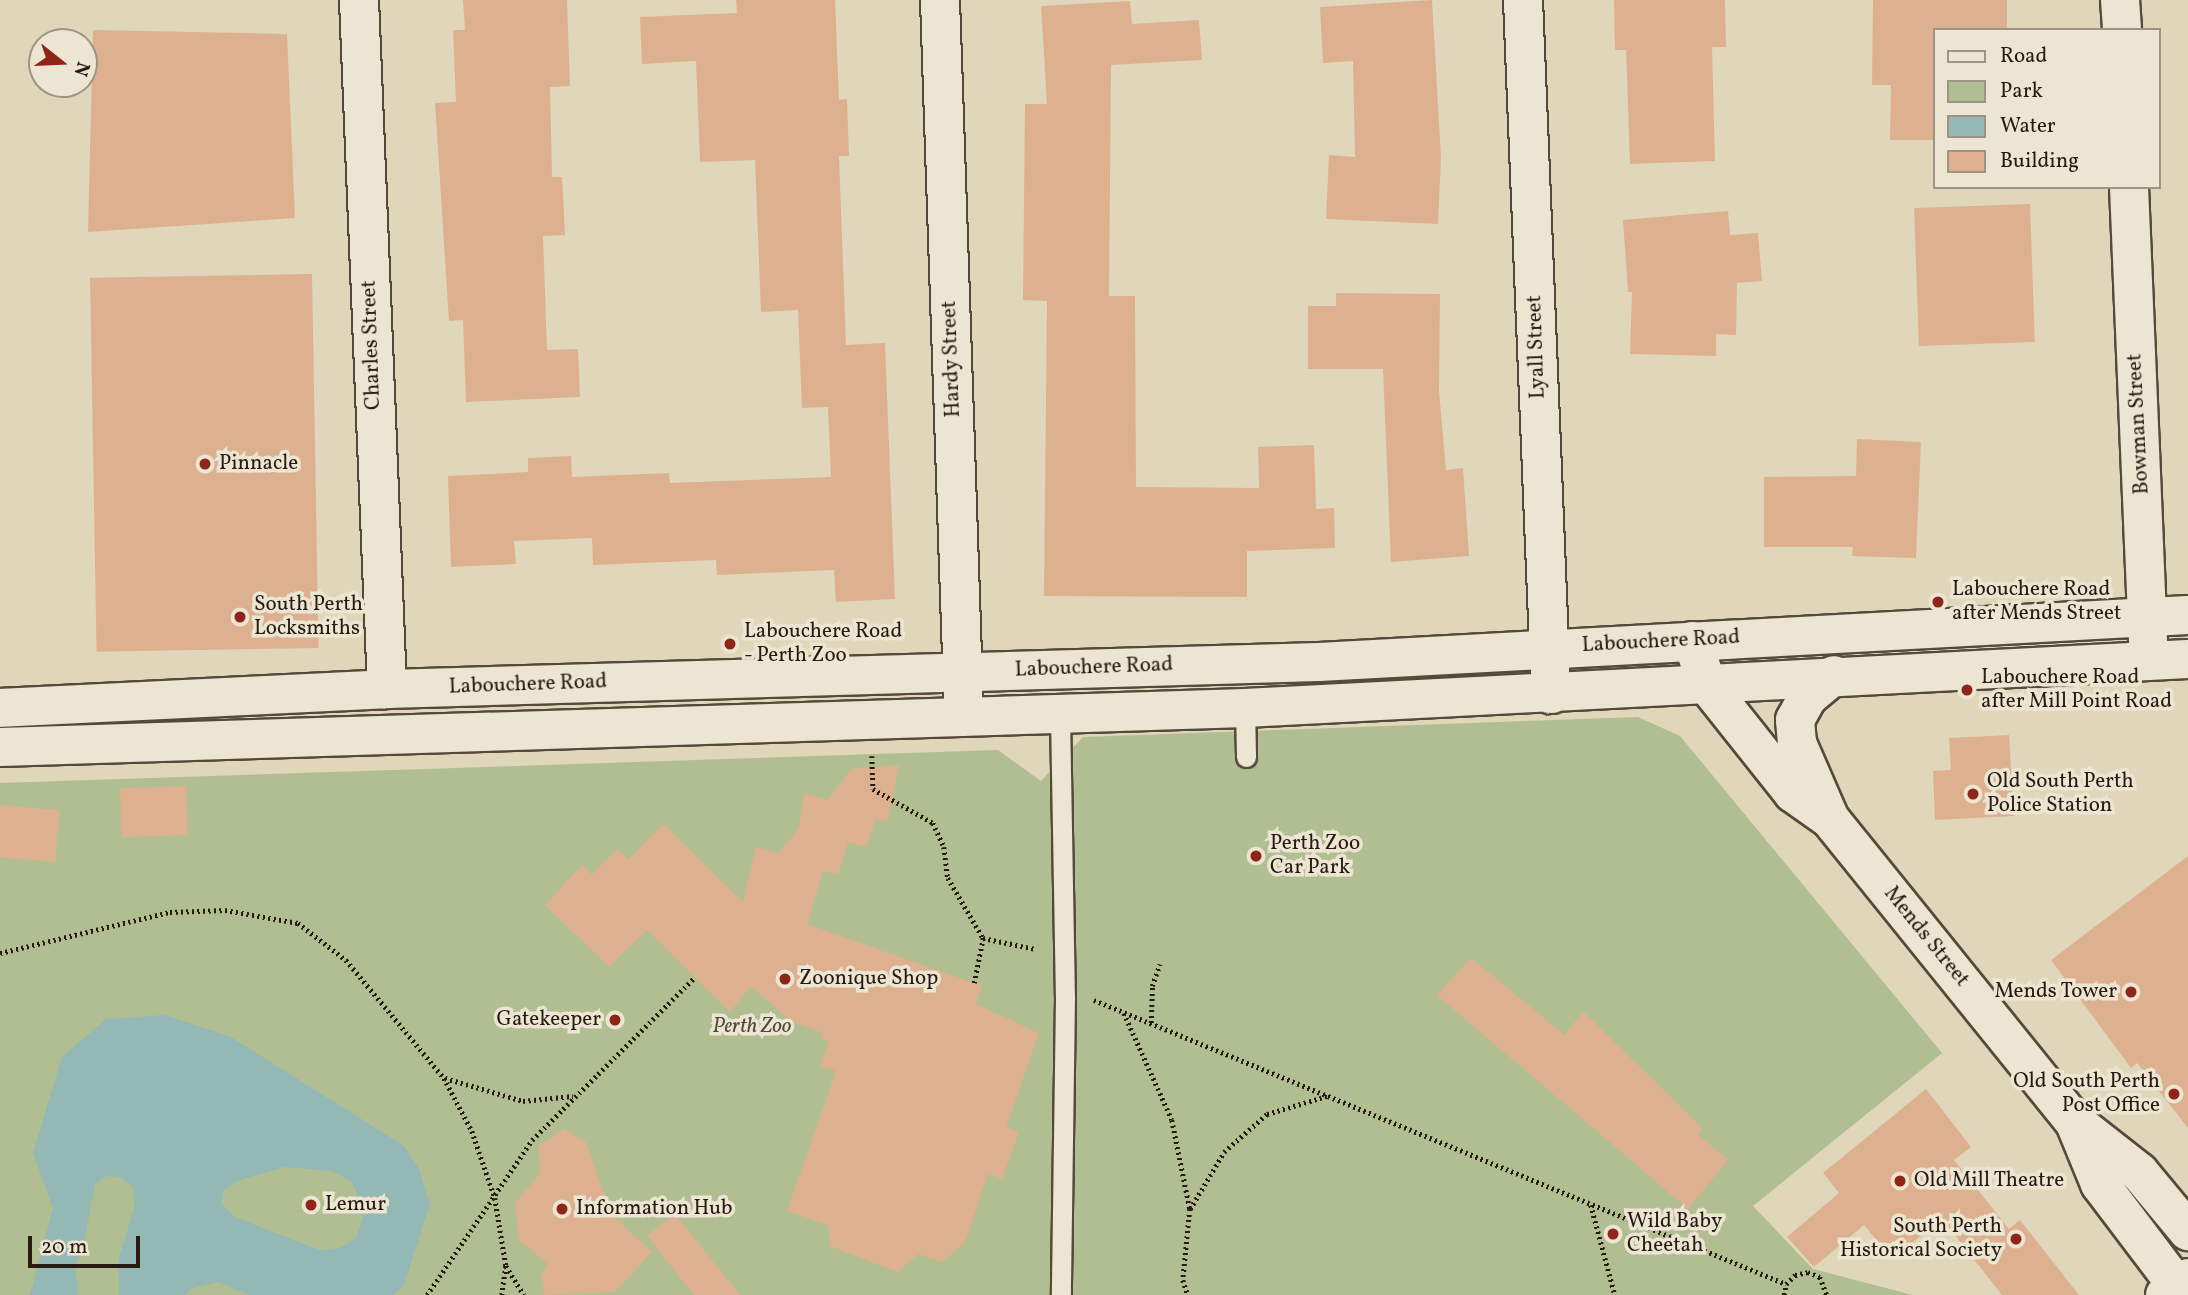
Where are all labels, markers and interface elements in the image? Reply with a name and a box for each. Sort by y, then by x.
north arrow [28,28,98,98]
legend [1932,28,2160,189]
text: Road [2000,42,2047,71]
text: N [67,58,96,79]
text: Park [2000,77,2043,106]
text: Water [2000,112,2056,141]
text: Building [2000,147,2079,176]
street label: Charles Street [357,280,387,410]
street label: Lyall Street [1523,295,1551,399]
street label: Hardy Street [937,300,967,418]
street label: Bowman Street [2123,353,2155,495]
place label: Pinnacle [219,451,298,477]
marker: Pinnacle [197,456,213,472]
place label: Labouchere Road after Mends Street [1952,577,2121,627]
place label: South Perth Locksmiths [254,592,363,642]
marker: Labouchere Road after Mends Street [1930,594,1946,610]
marker: South Perth Locksmiths [232,609,248,625]
place label: Labouchere Road - Perth Zoo [744,619,902,669]
street label: Labouchere Road [1581,625,1741,659]
marker: Labouchere Road - Perth Zoo [722,636,738,652]
street label: Labouchere Road [1014,653,1174,683]
place label: Labouchere Road after Mill Point Road [1981,665,2172,715]
street label: Labouchere Road [448,670,608,700]
marker: Labouchere Road after Mill Point Road [1959,682,1975,698]
place label: Old South Perth Police Station [1987,769,2134,819]
marker: Old South Perth Police Station [1965,786,1981,802]
place label: Perth Zoo Car Park [1270,831,1360,881]
marker: Perth Zoo Car Park [1248,848,1264,864]
street label: Mends Street [1878,882,1974,992]
place label: Zoonique Shop [799,966,938,992]
marker: Zoonique Shop [777,971,793,987]
place label: Mends Tower [1994,979,2117,1005]
marker: Mends Tower [2123,984,2139,1000]
place label: Gatekeeper [497,1007,601,1033]
marker: Gatekeeper [607,1012,623,1028]
park label: Perth Zoo [713,1014,791,1040]
place label: Old South Perth Post Office [2013,1069,2160,1119]
marker: Old South Perth Post Office [2166,1086,2182,1102]
place label: Old Mill Theatre [1914,1168,2065,1194]
marker: Old Mill Theatre [1892,1173,1908,1189]
place label: Lemur [325,1192,386,1218]
place label: Information Hub [576,1196,733,1222]
marker: Lemur [303,1197,319,1213]
marker: Information Hub [554,1201,570,1217]
place label: Wild Baby Cheetah [1627,1209,1722,1259]
place label: South Perth Historical Society [1840,1214,2002,1264]
scale bar [32,1222,144,1266]
marker: Wild Baby Cheetah [1605,1226,1621,1242]
marker: South Perth Historical Society [2008,1231,2024,1247]
text: 20 m [41,1233,87,1262]

